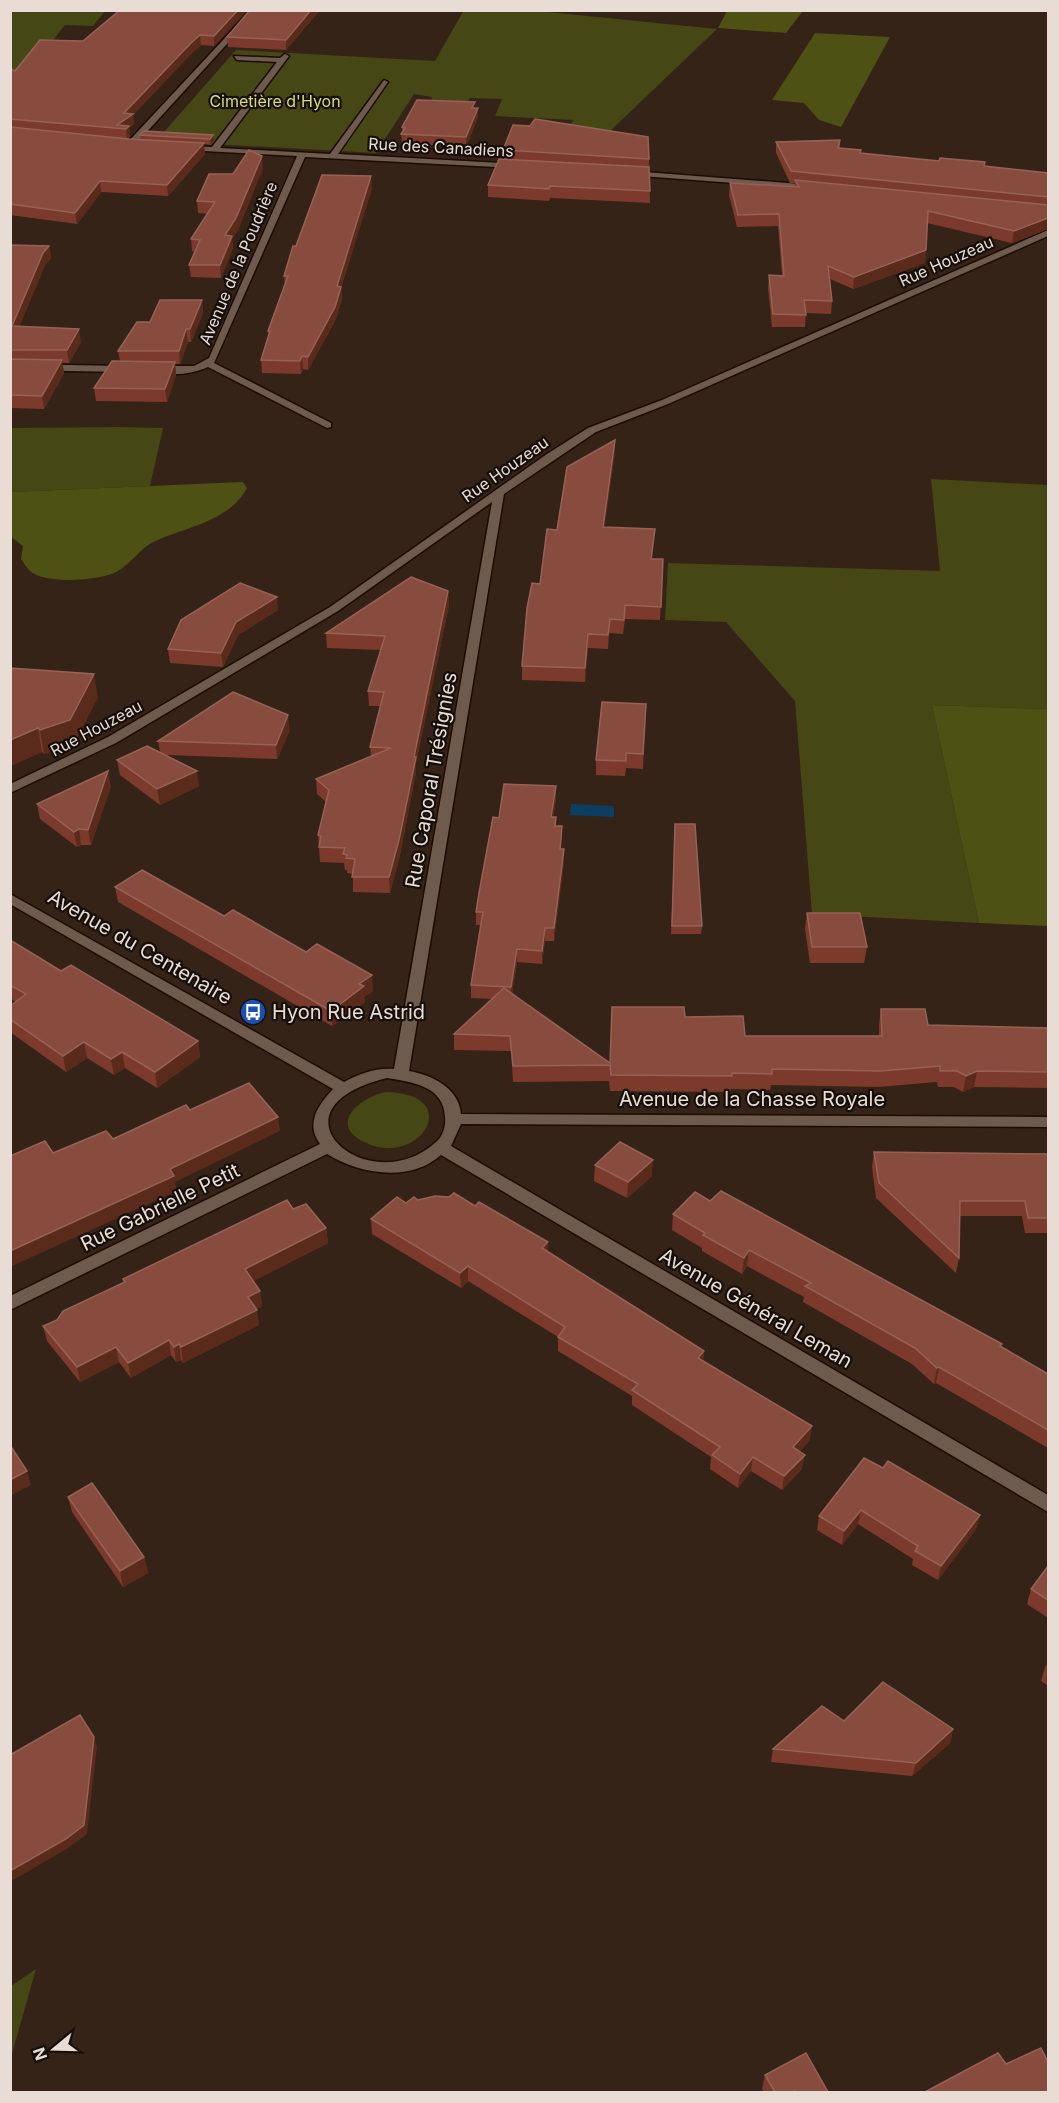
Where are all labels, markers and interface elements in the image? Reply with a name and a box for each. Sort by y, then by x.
park label: Cimetière d'Hyon [209,91,341,111]
street label: Rue des Canadiens [368,133,514,161]
street label: Avenue de la Poudrière [195,178,281,348]
street label: Rue Houzeau [896,231,996,291]
street label: Rue Houzeau [458,432,552,506]
street label: Rue Caporal Trésignies [400,670,462,890]
street label: Rue Houzeau [47,695,145,761]
street label: Avenue du Centenaire [44,885,236,1009]
bus stop icon: Hyon Rue Astrid [238,997,268,1027]
place label: Hyon Rue Astrid [272,1000,425,1024]
street label: Avenue de la Chasse Royale [619,1087,885,1111]
street label: Rue Gabrielle Petit [77,1158,244,1256]
street label: Avenue Général Leman [655,1243,857,1373]
north arrow [24,2019,84,2079]
text: N [28,2045,51,2063]

